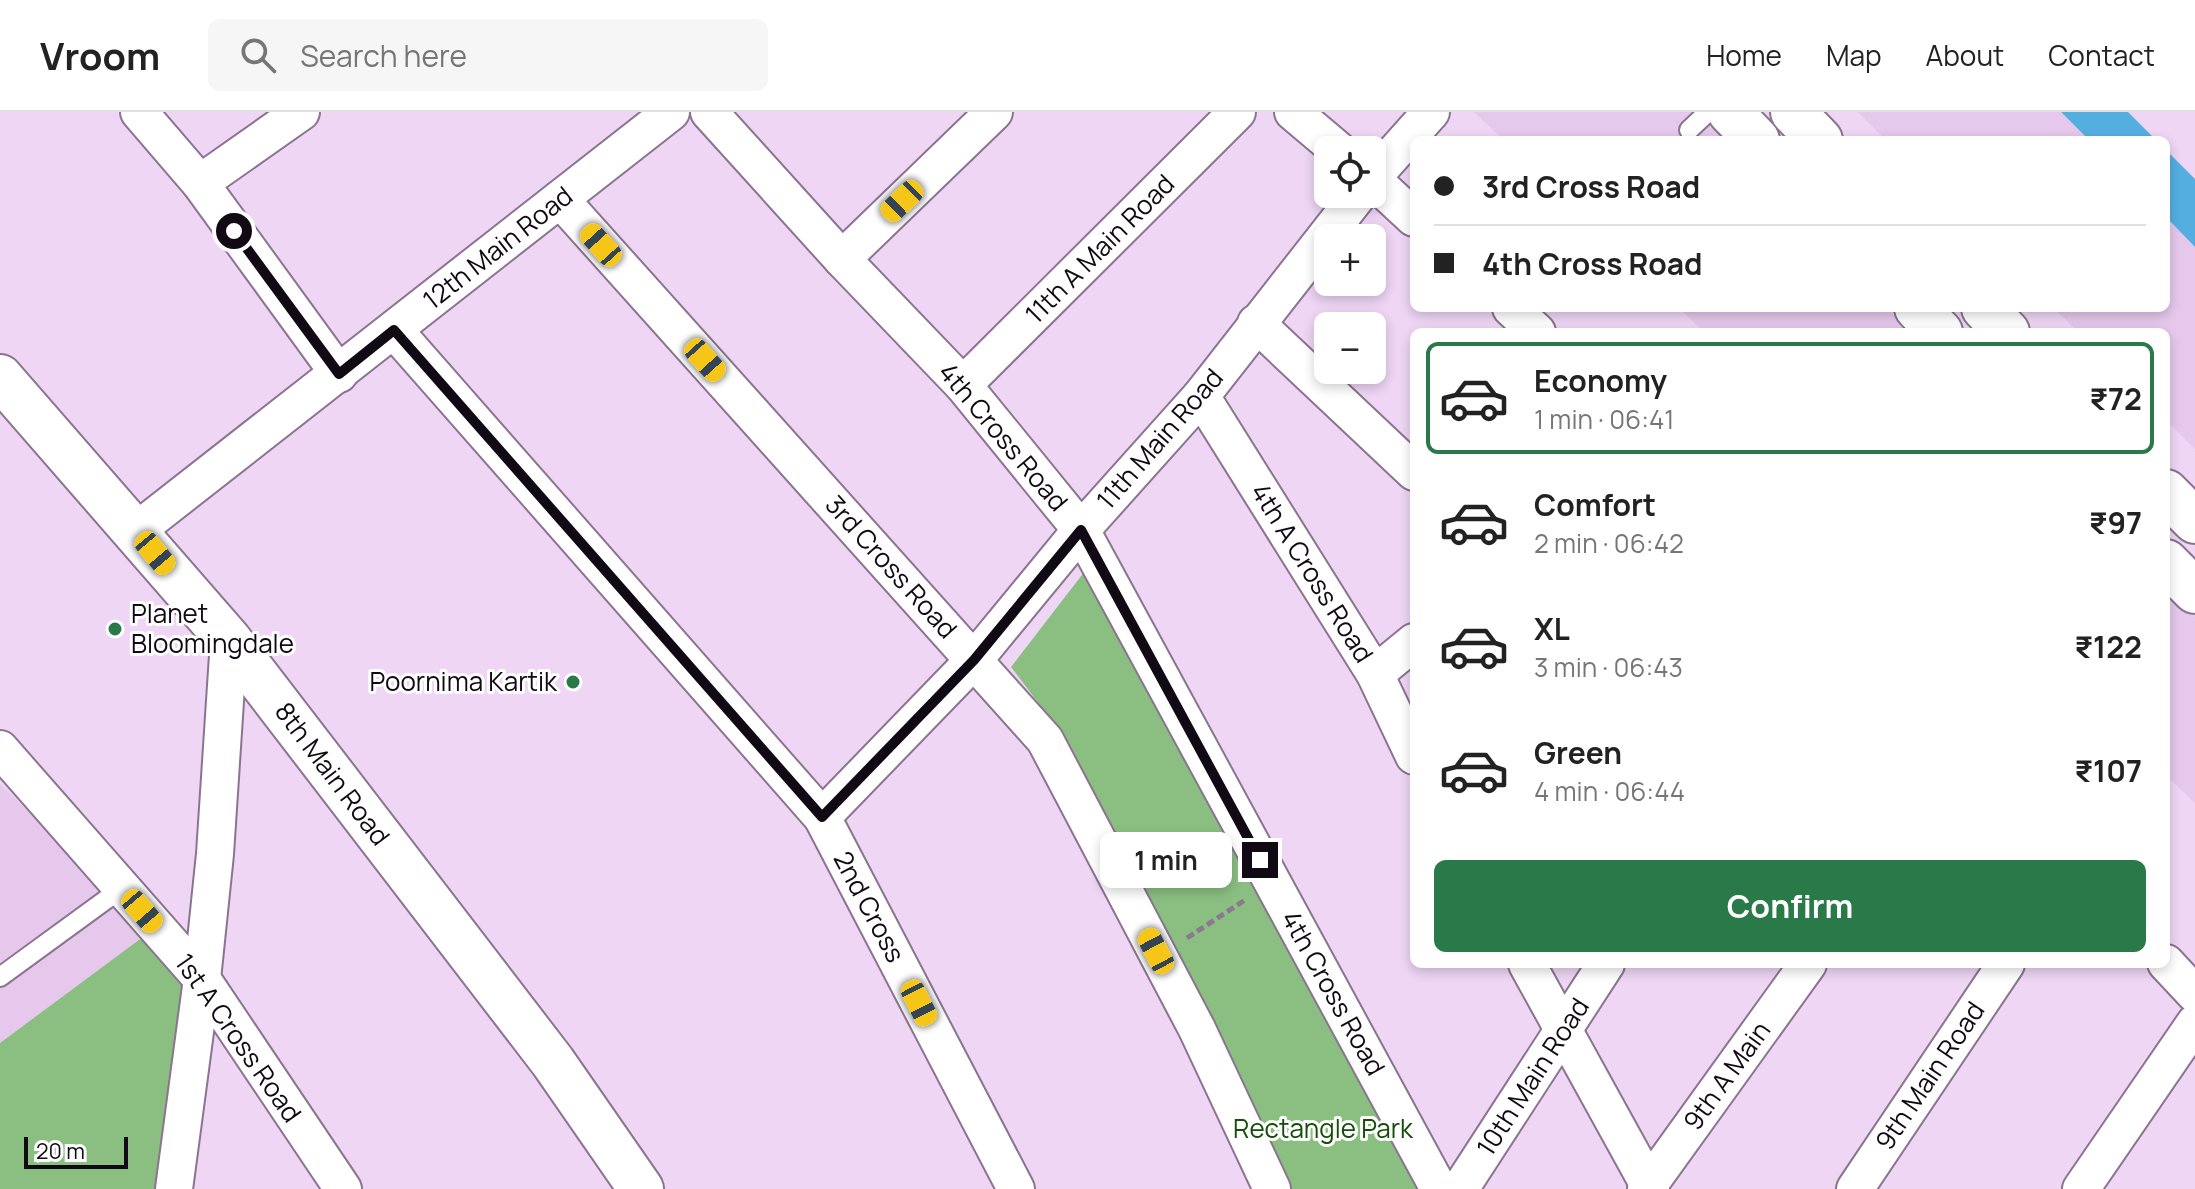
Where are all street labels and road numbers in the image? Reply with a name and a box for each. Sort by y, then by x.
street label: 11th A Main Road [1017,166,1182,331]
street label: 12th Main Road [415,177,580,317]
street label: 4th Cross Road [931,355,1077,518]
street label: 11th Main Road [1088,360,1231,517]
street label: 4th A Cross Road [1243,476,1382,669]
street label: 3rd Cross Road [818,487,966,646]
street label: 8th Main Road [267,694,399,852]
street label: 2nd Cross [826,845,914,968]
street label: 4th Cross Road [1274,904,1394,1081]
street label: 1st A Cross Road [167,946,310,1129]
street label: 10th Main Road [1468,990,1597,1162]
street label: 9th Main Road [1866,994,1992,1157]
street label: 9th A Main [1674,1014,1778,1137]

